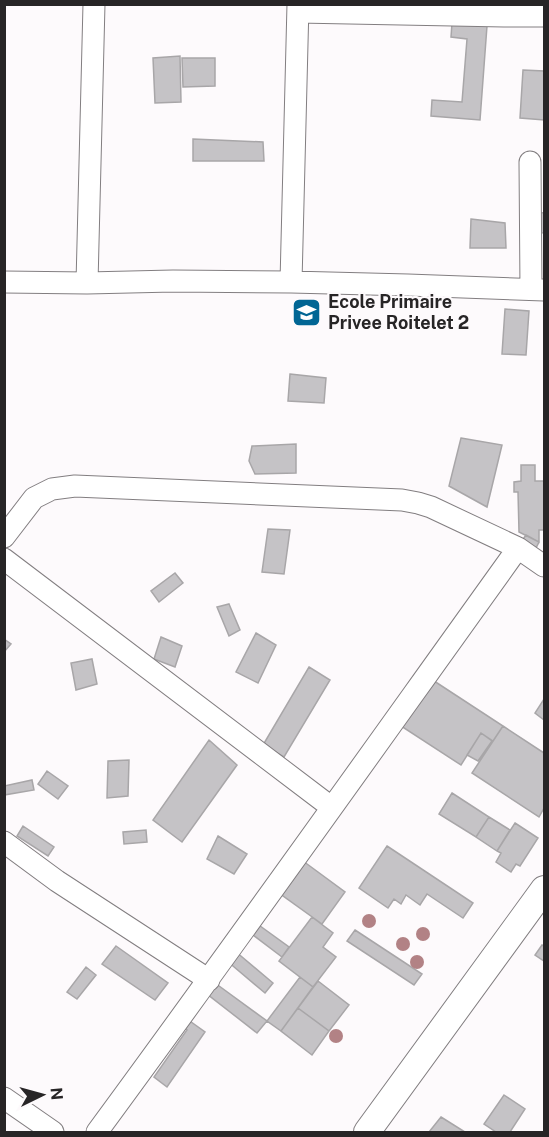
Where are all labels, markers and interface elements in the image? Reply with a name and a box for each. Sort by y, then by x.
place label: Ecole Primaire Privee Roitelet 2 [328,291,469,333]
school or university icon: Ecole Primaire Privee Roitelet 2 [291,296,323,328]
north arrow [12,1065,72,1125]
text: N [46,1087,66,1101]

